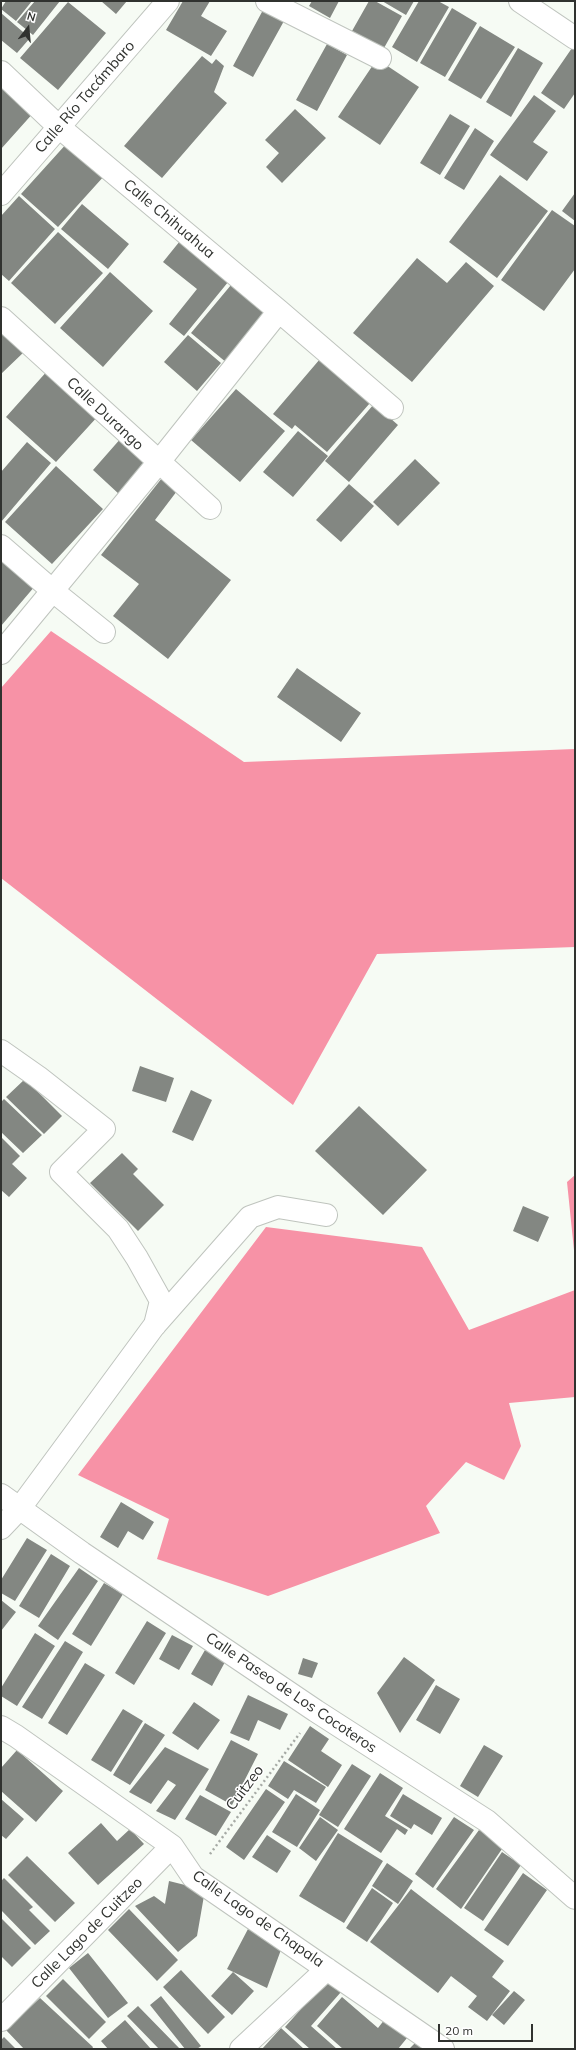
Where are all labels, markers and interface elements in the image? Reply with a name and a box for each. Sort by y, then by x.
north arrow [8,8,48,48]
text: N [25,9,37,24]
street label: Calle Río Tacámbaro [31,37,139,157]
street label: Calle Chihuahua [120,176,218,262]
street label: Calle Durango [63,374,147,454]
street label: Calle Paseo de Los Cocoteros [202,1629,380,1757]
street label: Cuitzeo [222,1762,268,1814]
street label: Calle Lago de Chapala [189,1867,327,1971]
street label: Calle Lago de Cuitzeo [28,1874,146,1992]
scale bar [440,2016,535,2042]
text: 20 m [445,2023,473,2038]

